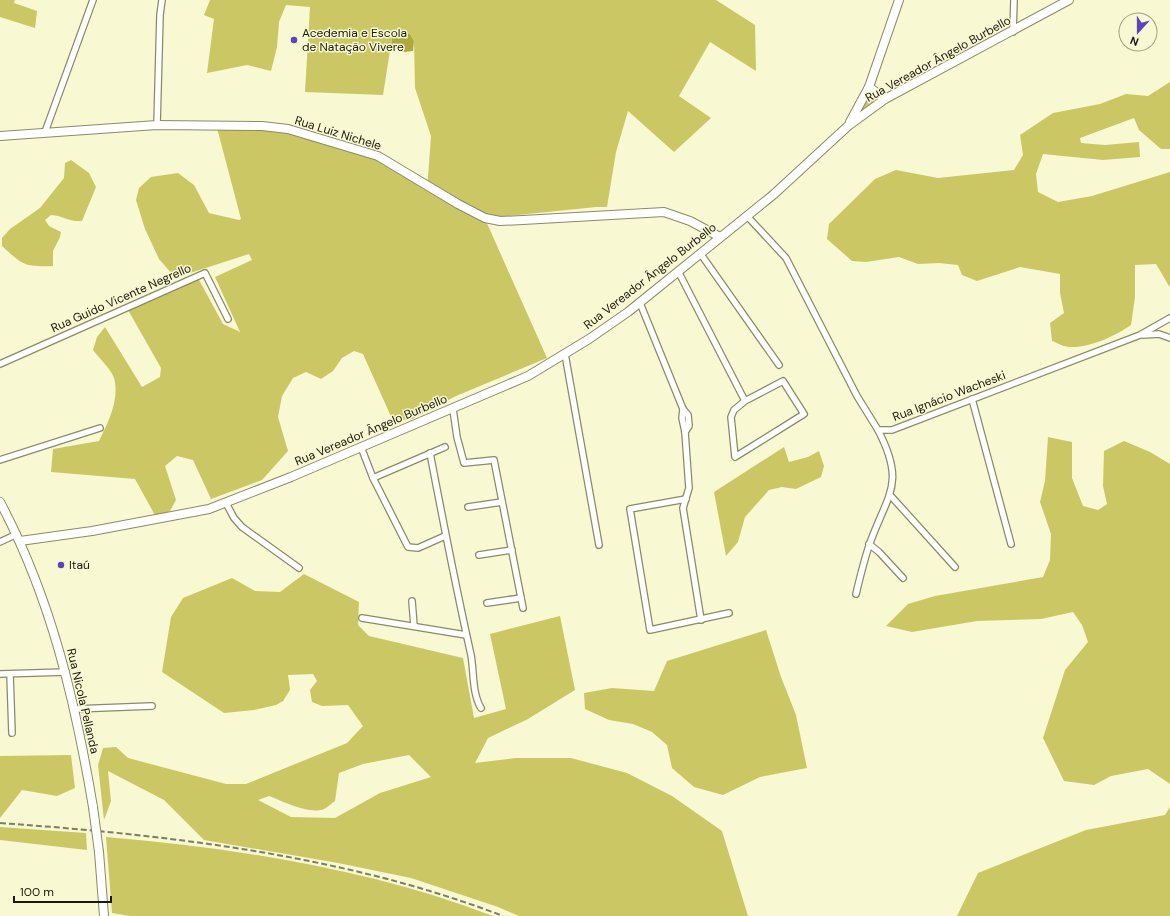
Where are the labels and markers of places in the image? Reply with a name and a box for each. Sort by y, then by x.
place label: Acedemia e Escola de Natação Vivere [302,25,407,55]
marker: Acedemia e Escola de Natação Vivere [289,35,299,45]
place label: Itaú [69,557,90,573]
marker: Itaú [56,560,66,570]

